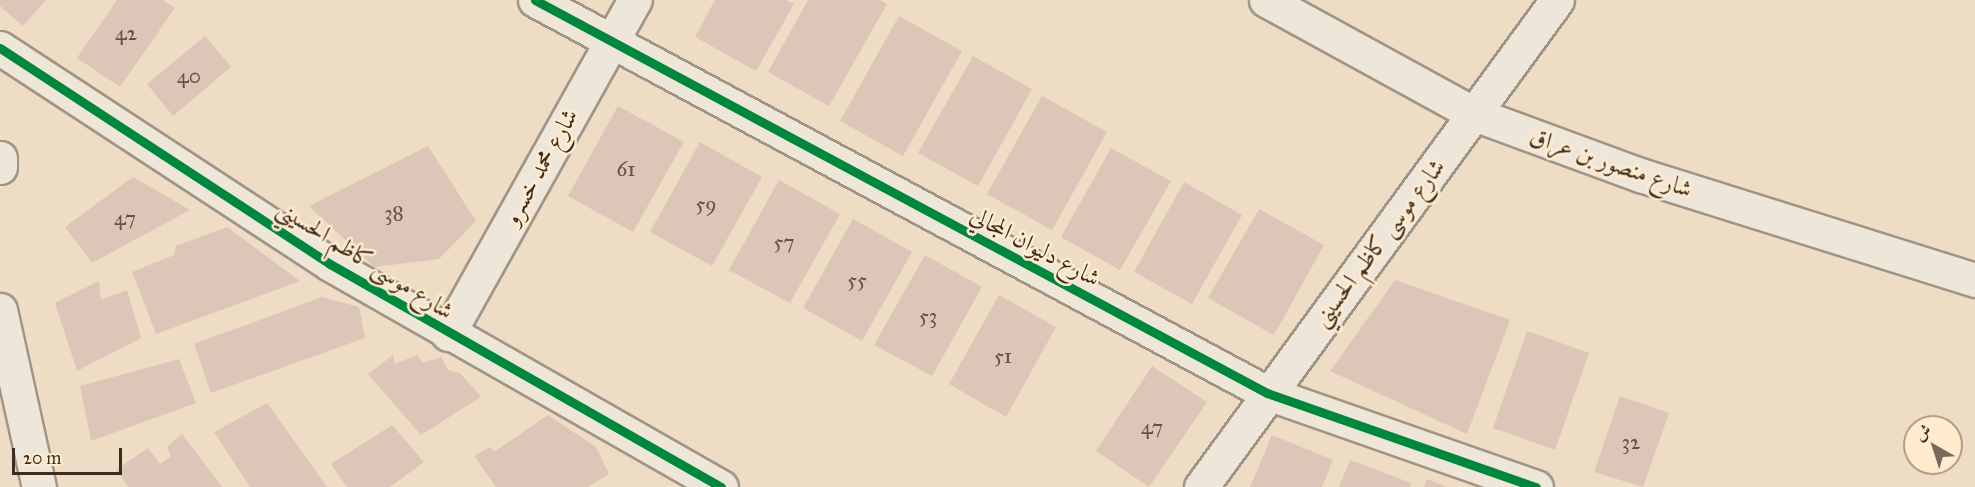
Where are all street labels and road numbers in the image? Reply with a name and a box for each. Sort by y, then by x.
street label: شارع محمد خسرو [497,104,585,230]
street label: شارع منصور بن عراق [1526,122,1696,204]
street label: شارع موسى كاظم الحسيني [1307,153,1451,333]
street label: شارع موسى كاظم الحسيني [271,194,459,326]
street label: شارع دليوان المجالي [965,201,1105,293]

